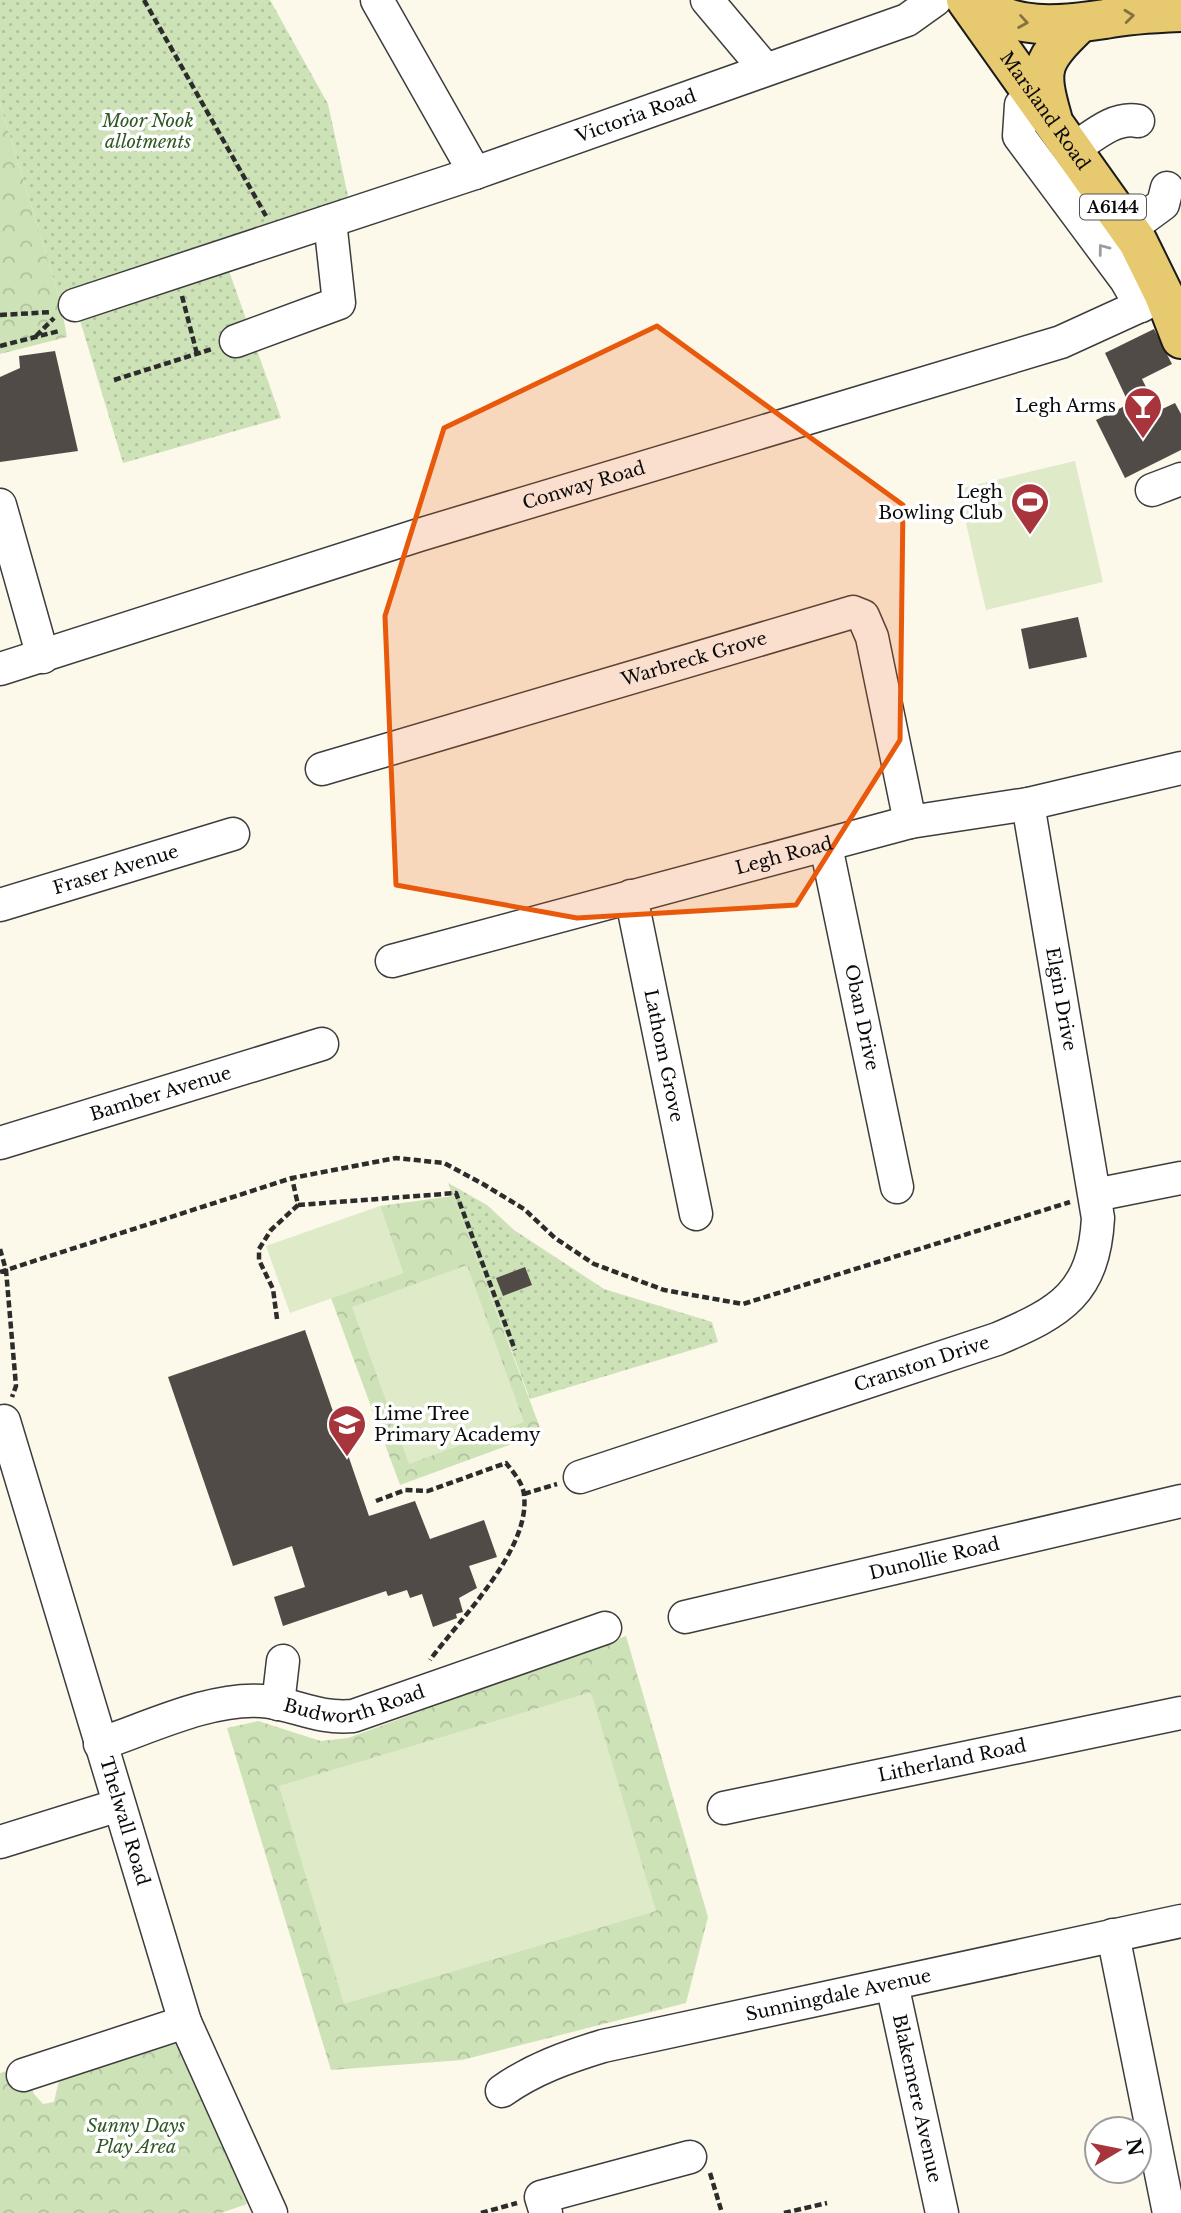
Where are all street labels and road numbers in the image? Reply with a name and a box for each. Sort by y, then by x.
street label: Marsland Road [995,47,1094,174]
street label: Victoria Road [572,85,699,148]
road number: A6144 [1080,195,1146,220]
street label: Conway Road [520,457,648,514]
street label: Warbreck Grove [618,627,769,691]
street label: Legh Road [733,832,835,879]
street label: Fraser Avenue [50,840,181,899]
street label: Elgin Drive [1041,945,1081,1053]
street label: Oban Drive [840,962,883,1072]
street label: Lathom Grove [639,987,688,1124]
street label: Bamber Avenue [87,1062,234,1126]
street label: Cranston Drive [851,1331,992,1397]
street label: Dunollie Road [867,1533,1002,1585]
street label: Budworth Road [281,1681,428,1727]
street label: Litherland Road [876,1734,1028,1787]
street label: Thelwall Road [95,1754,154,1888]
street label: Sunningdale Avenue [744,1964,933,2026]
street label: Blakemere Avenue [888,2012,946,2185]

